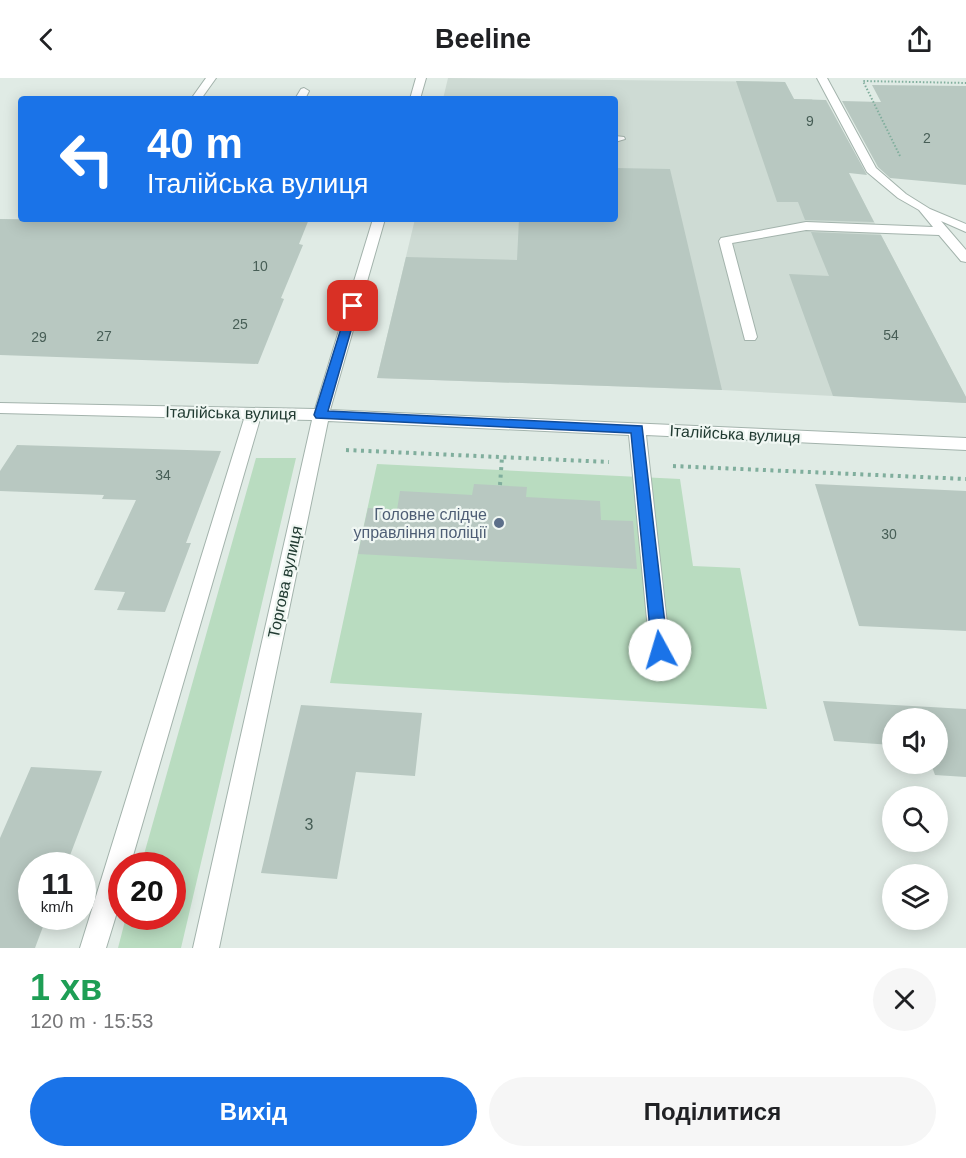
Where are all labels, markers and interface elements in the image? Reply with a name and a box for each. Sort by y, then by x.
icon: back [30,23,63,56]
icon: share [903,23,936,56]
text: Beeline [435,24,531,54]
house number: 9 [806,113,814,129]
icon: left [48,120,126,198]
text: 40 m [147,120,243,167]
house number: 2 [923,130,931,146]
text: Італійська вулиця [147,169,368,199]
house number: 10 [252,258,268,274]
pin [327,280,378,331]
icon: arrive [336,289,369,322]
house number: 25 [232,316,248,332]
house number: 54 [883,327,899,343]
house number: 27 [96,328,112,344]
house number: 29 [31,329,47,345]
street label: Італійська вулиця [165,403,297,423]
street label: Італійська вулиця [669,422,801,446]
house number: 34 [155,467,171,483]
place label: Головне слідче управління поліції [353,506,488,541]
marker: Головне слідче управління поліції [492,516,506,530]
street label: Торгова вулиця [265,524,305,640]
house number: 30 [881,526,897,542]
position arrow [628,618,692,682]
map controls [882,708,948,930]
button: sound [882,708,948,774]
button: search [882,786,948,852]
house number: 3 [305,816,314,833]
speed limit sign: 20 [108,852,186,930]
button: layers [882,864,948,930]
text: 11 [41,867,73,900]
text: km/h [41,898,73,915]
text: 1 хв [30,967,102,1008]
button: close [873,968,936,1031]
text: 120 m · 15:53 [30,1010,153,1032]
button: Вихід [30,1077,477,1146]
button: Поділитися [489,1077,936,1146]

